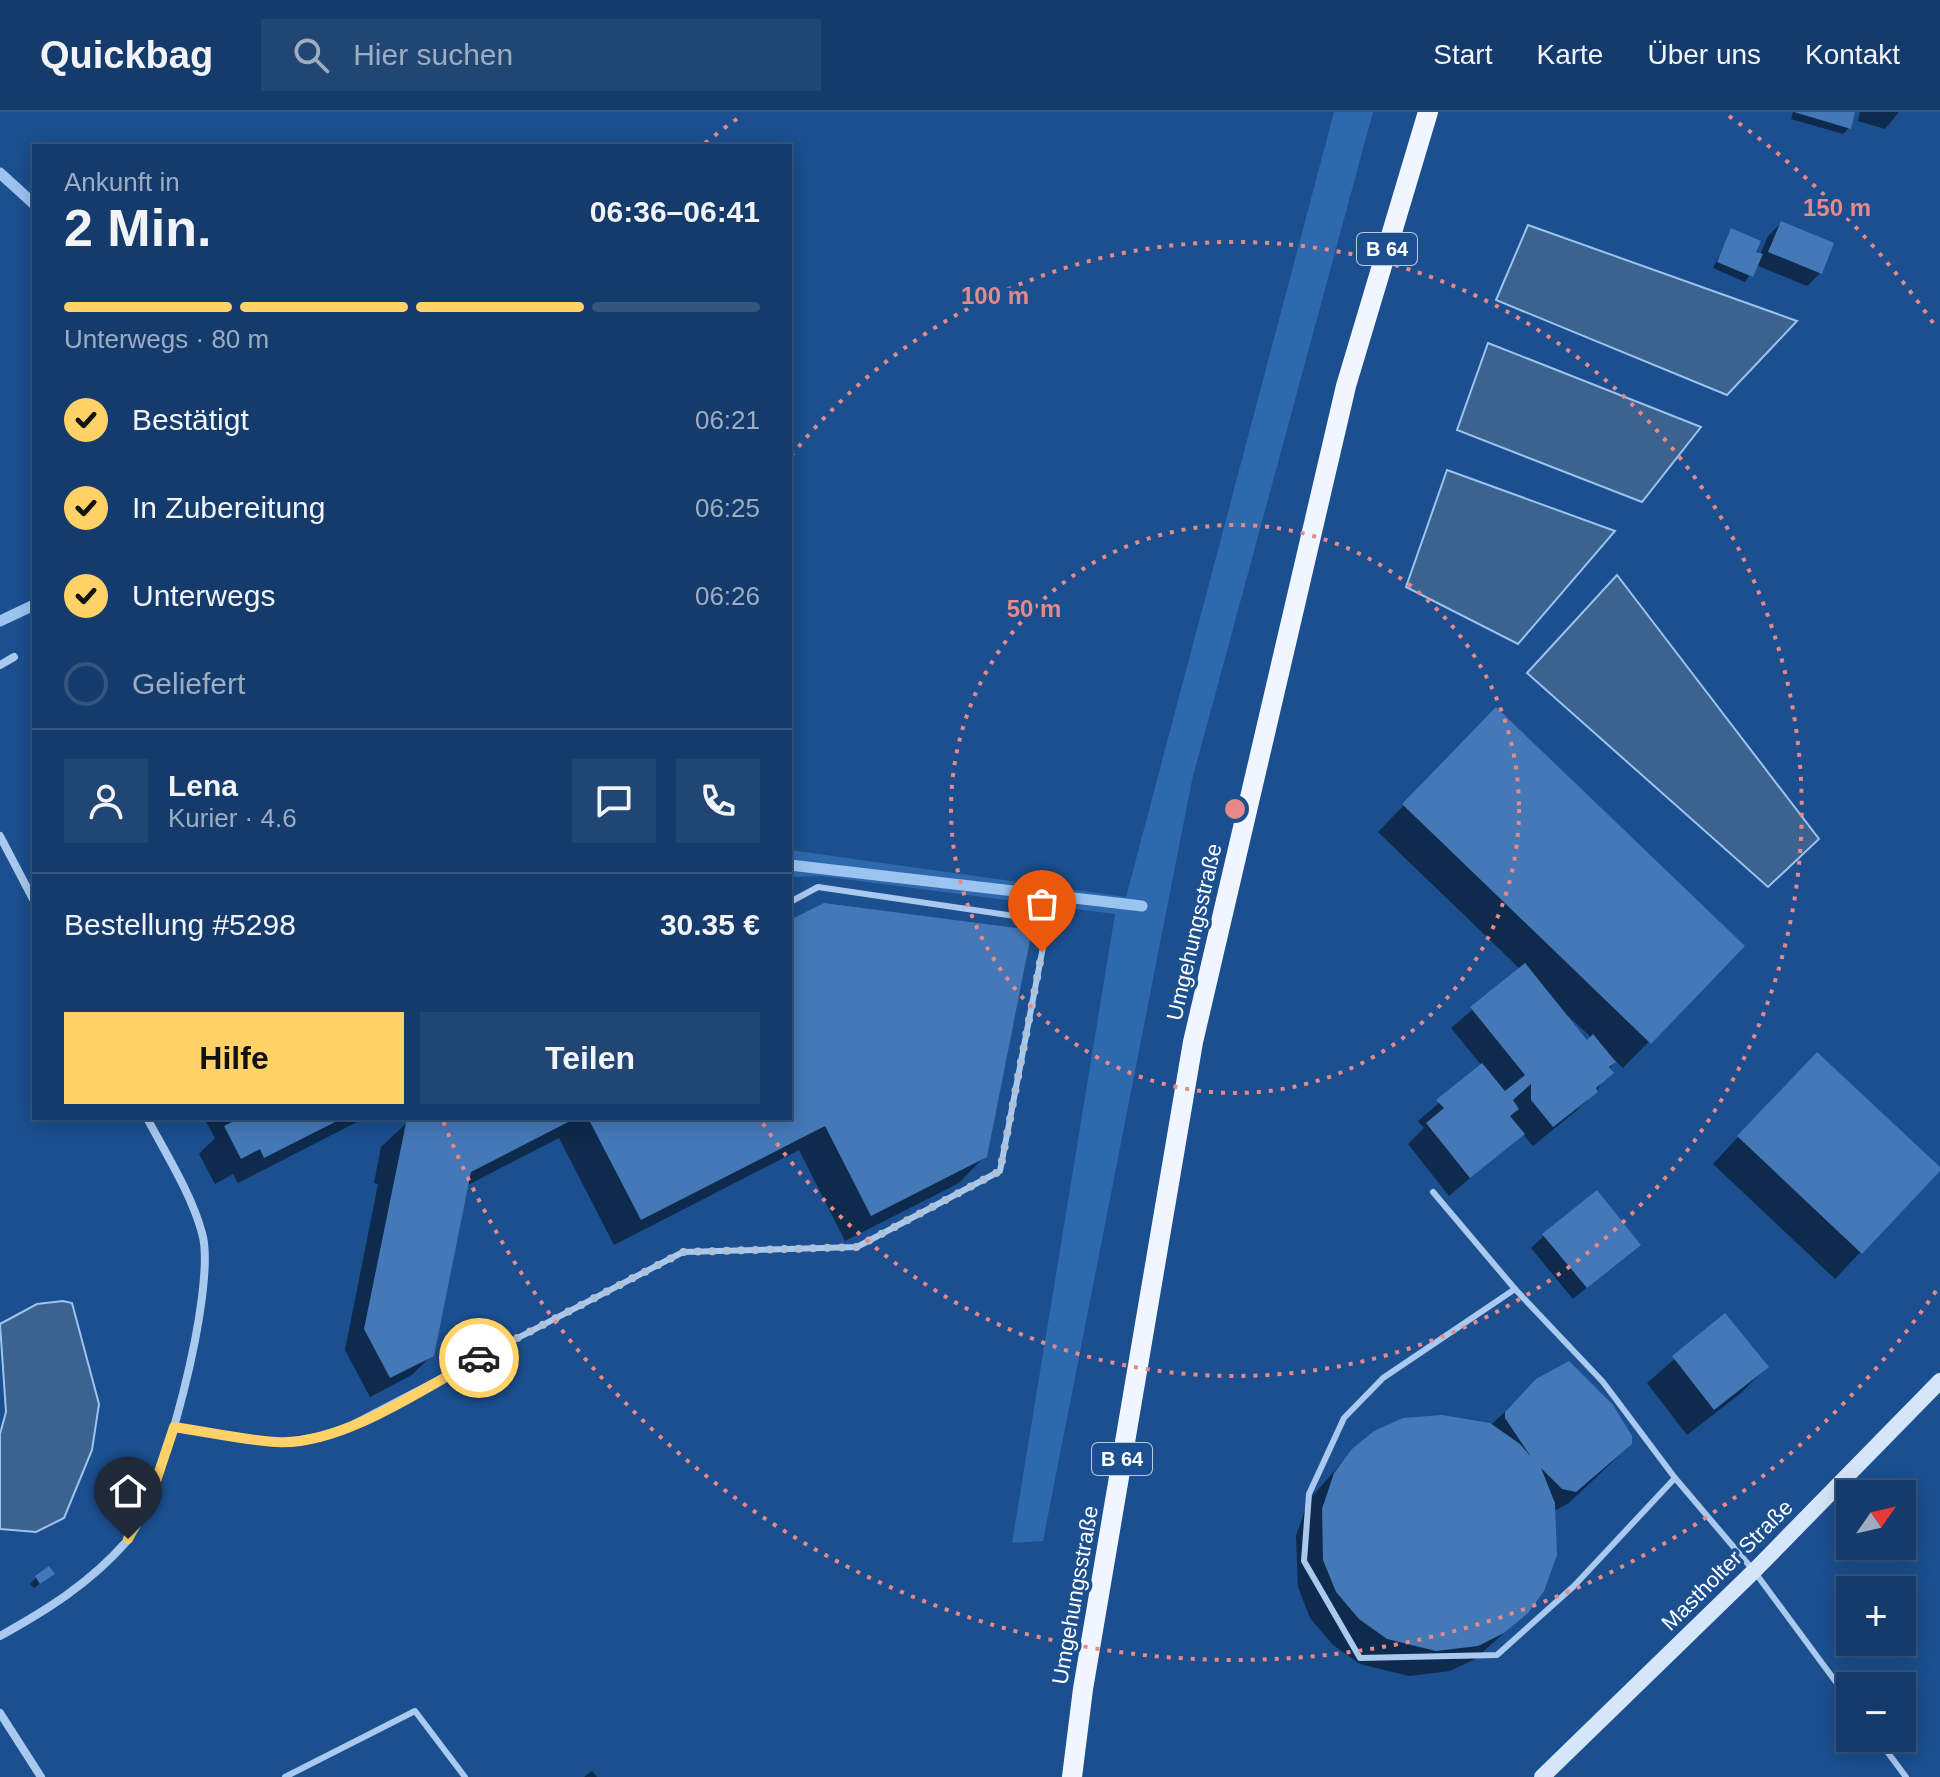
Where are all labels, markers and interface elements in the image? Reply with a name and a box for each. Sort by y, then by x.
search box [261,19,821,91]
icon: search [289,33,333,77]
text: Quickbag [40,34,213,76]
text: Hier suchen [353,38,513,71]
text: Start [1433,39,1492,70]
text: Karte [1536,39,1603,70]
text: Über uns [1647,39,1761,70]
text: Kontakt [1805,39,1900,70]
text: Ankunft in [64,167,180,197]
text: 150 m [1803,194,1871,221]
text: 06:36–06:41 [590,195,760,228]
text: 2 Min. [64,199,211,257]
road number: B 64 [1357,233,1417,265]
text: 100 m [961,282,1029,309]
text: Unterwegs · 80 m [64,324,269,354]
icon: check [64,398,108,442]
text: Bestätigt [132,403,249,436]
text: 06:21 [695,405,760,435]
icon: check [64,486,108,530]
text: In Zubereitung [132,491,325,524]
text: 06:25 [695,493,760,523]
icon: check [64,574,108,618]
text: Unterwegs [132,579,275,612]
text: 06:26 [695,581,760,611]
text: 50 m [1007,595,1061,622]
text: Geliefert [132,667,245,700]
button: person [64,759,148,843]
button: chat [572,759,656,843]
button: phone [676,759,760,843]
text: Lena [168,769,238,802]
centre of rings [1221,795,1249,823]
text: Kurier · 4.6 [168,803,297,833]
street label: Umgehungsstraße [1161,841,1227,1023]
pin [1008,870,1076,952]
icon: bag [1020,882,1064,926]
text: Bestellung #5298 [64,908,296,941]
text: 30.35 € [660,908,760,941]
button: Hilfe [64,1012,404,1104]
button: Teilen [420,1012,760,1104]
courier [439,1318,519,1398]
icon: car [457,1336,501,1380]
road number: B 64 [1092,1443,1152,1475]
pin [94,1457,162,1539]
icon: home [106,1469,150,1513]
north arrow [1836,1480,1916,1560]
map controls [1836,1480,1916,1752]
street label: Mastholter Straße [1656,1494,1798,1636]
street label: Umgehungsstraße [1047,1504,1103,1686]
button: + [1836,1576,1916,1656]
button: − [1836,1672,1916,1752]

